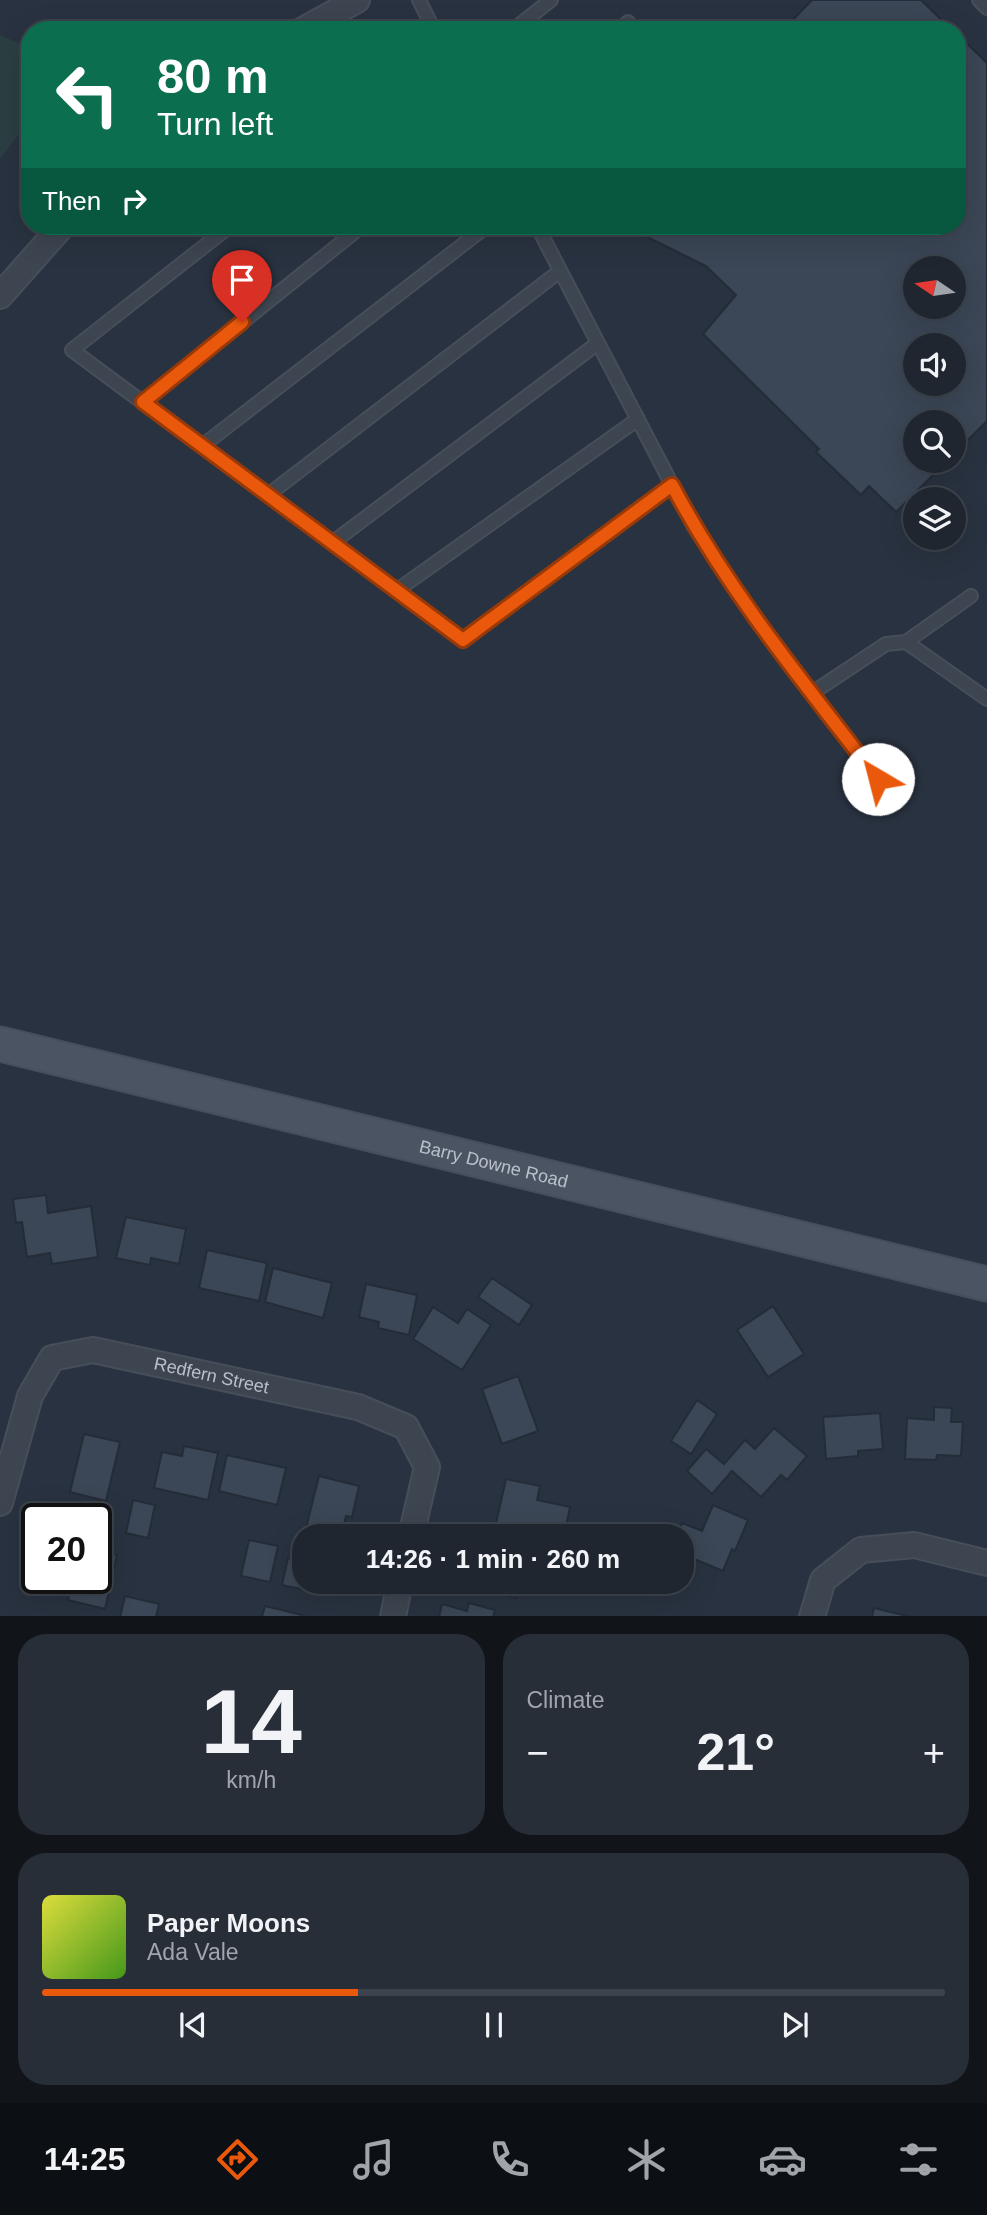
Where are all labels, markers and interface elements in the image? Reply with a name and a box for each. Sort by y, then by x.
icon: left [42,49,133,140]
text: 80 m [157,49,269,103]
text: Turn left [157,106,273,142]
icon: right [115,182,153,220]
text: Then [42,186,101,216]
pin [212,250,272,322]
north arrow [903,256,966,318]
map controls [903,256,966,550]
icon: arrive [223,261,261,299]
button: sound [903,333,966,396]
button: search [903,410,966,473]
button: layers [903,487,966,550]
position arrow [841,742,915,816]
street label: Barry Downe Road [417,1136,570,1192]
street label: Redfern Street [152,1353,271,1398]
speed limit sign: 20 [21,1503,112,1594]
text: 14:26 · 1 min · 260 m [366,1544,620,1574]
text: 14 [201,1671,302,1772]
text: Climate [527,1687,604,1713]
text: 21° [696,1723,775,1781]
text: − [527,1732,549,1774]
text: + [923,1732,945,1774]
text: km/h [226,1767,276,1793]
text: Paper Moons [147,1908,310,1938]
text: Ada Vale [147,1939,239,1965]
icon: previous [174,2006,212,2044]
icon: pause [475,2006,513,2044]
icon: next [776,2006,814,2044]
icon: directions [213,2135,262,2184]
icon: music [349,2135,398,2184]
icon: phone [485,2135,534,2184]
icon: climate [622,2135,671,2184]
icon: car [758,2135,807,2184]
icon: filters [894,2135,943,2184]
text: 14:25 [44,2141,125,2177]

